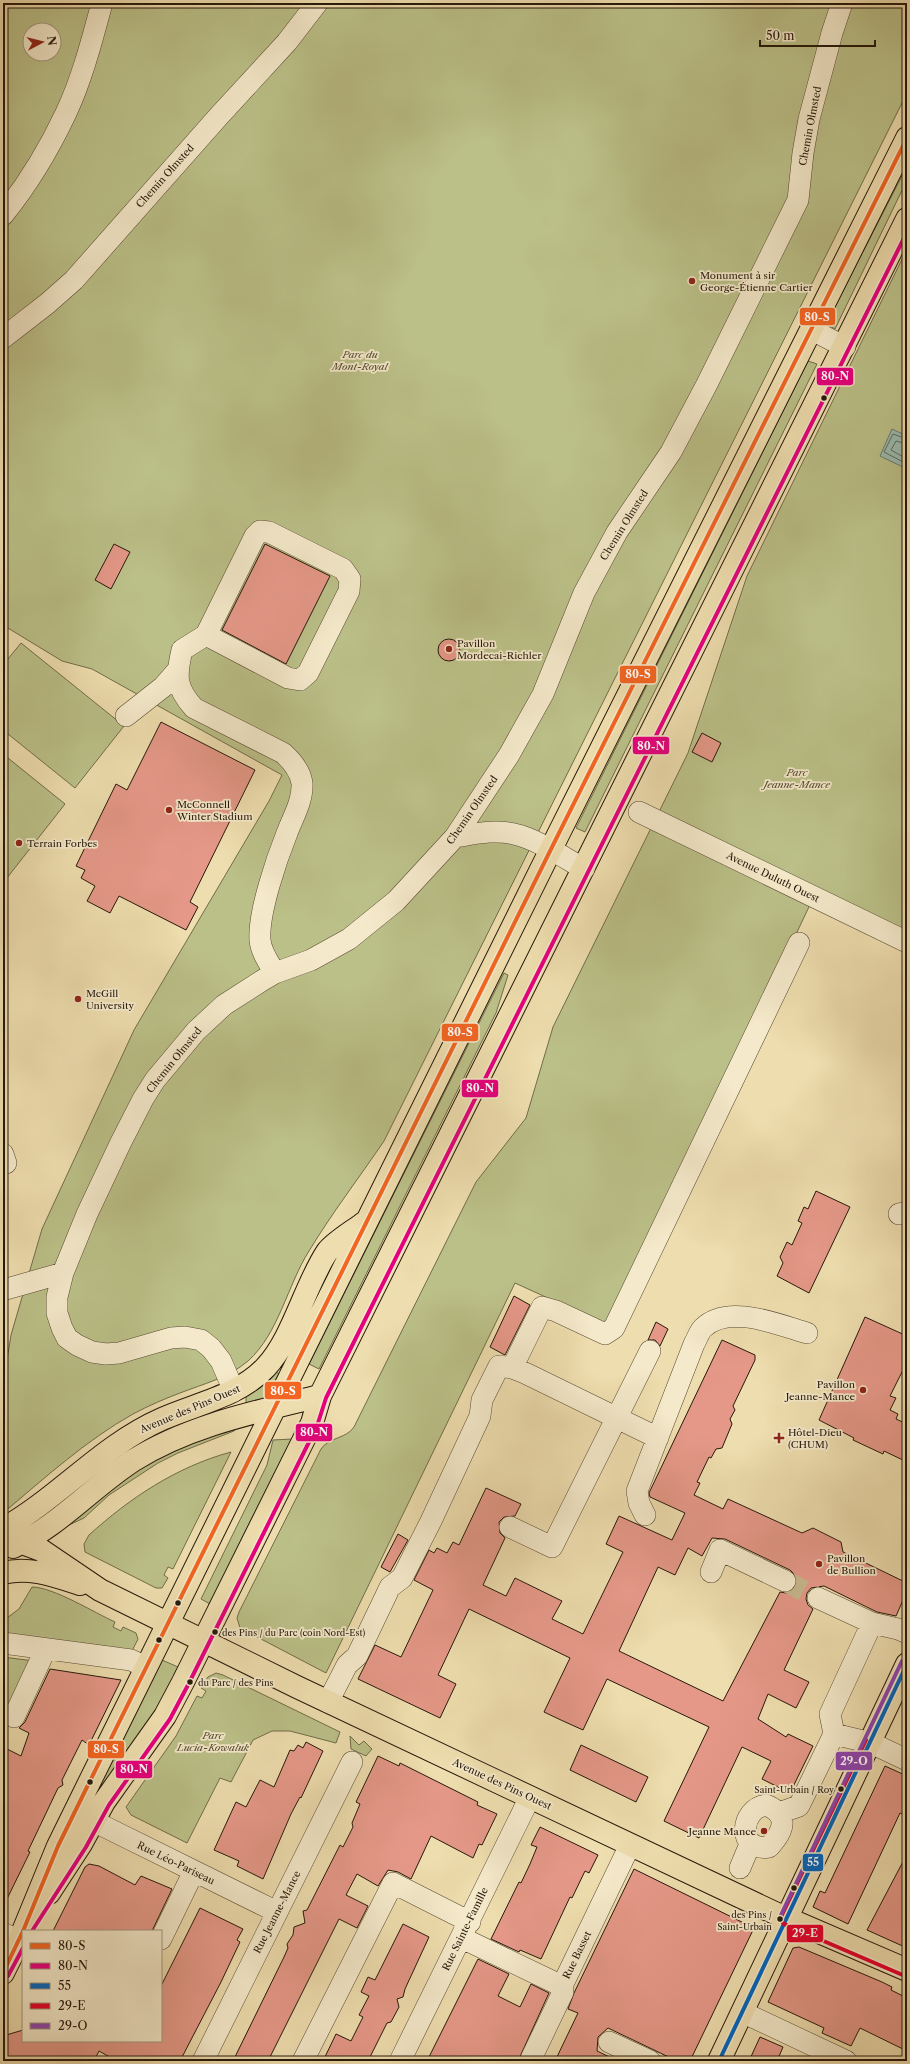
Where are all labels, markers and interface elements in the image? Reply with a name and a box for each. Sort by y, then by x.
north arrow [22,22,62,62]
scale bar [760,22,875,48]
text: 50 m [766,28,795,43]
text: N [44,35,60,47]
street label: Chemin Olmsted [796,85,824,167]
street label: Chemin Olmsted [133,142,197,210]
place label: Monument à sir George-Étienne Cartier [700,269,814,294]
marker: Monument à sir George-Étienne Cartier [687,276,697,286]
line badge: 80-S [799,307,836,326]
text: 80-S [804,310,830,324]
park label: Parc du Mont-Royal [331,348,389,373]
line badge: 80-N [816,367,854,386]
text: 80-N [821,369,849,383]
unlabelled marker [819,393,829,403]
street label: Chemin Olmsted [597,487,651,563]
place label: Pavillon Mordecai-Richler [457,637,542,662]
marker: Pavillon Mordecai-Richler [444,644,454,654]
line badge: 80-S [619,665,657,684]
text: 80-S [625,667,651,681]
line badge: 80-N [632,736,670,755]
text: 80-N [637,739,665,753]
park label: Parc Jeanne-Mance [761,766,831,791]
street label: Chemin Olmsted [443,773,501,847]
place label: McConnell Winter Stadium [176,798,253,823]
marker: McConnell Winter Stadium [164,805,174,815]
place label: Terrain Forbes [27,837,97,850]
marker: Terrain Forbes [14,838,24,848]
street label: Avenue Duluth Ouest [723,848,822,905]
place label: McGill University [86,987,135,1012]
marker: McGill University [73,994,83,1004]
line badge: 80-S [441,1023,479,1042]
street label: Chemin Olmsted [143,1024,205,1096]
text: 80-S [447,1025,473,1039]
line badge: 80-N [461,1079,499,1098]
text: 80-N [466,1081,494,1095]
place label: Pavillon Jeanne-Mance [784,1378,856,1403]
line badge: 80-S [264,1381,302,1400]
street label: Avenue des Pins Ouest [137,1382,243,1436]
text: 80-S [270,1384,296,1398]
marker: Pavillon Jeanne-Mance [858,1385,868,1395]
line badge: 80-N [295,1423,333,1442]
text: 80-N [300,1425,328,1439]
place label: Hôtel-Dieu (CHUM) [788,1426,842,1451]
marker: Hôtel-Dieu (CHUM) [773,1432,785,1444]
place label: Pavillon de Bullion [827,1552,877,1577]
marker: Pavillon de Bullion [814,1559,824,1569]
unlabelled marker [173,1598,183,1608]
marker: des Pins / du Parc (coin Nord-Est) [210,1627,220,1637]
place label: des Pins / du Parc (coin Nord-Est) [222,1627,366,1638]
unlabelled marker [154,1635,164,1645]
marker: du Parc / des Pins [185,1677,195,1687]
place label: du Parc / des Pins [198,1677,274,1688]
park label: Parc Lucia-Kowaluk [176,1729,250,1754]
line badge: 80-S [87,1740,125,1759]
text: 80-S [93,1742,119,1756]
line badge: 29-O [835,1751,873,1771]
text: 29-O [840,1754,868,1768]
street label: Avenue des Pins Ouest [450,1755,554,1813]
line badge: 80-N [115,1760,153,1779]
text: 80-N [120,1762,148,1776]
unlabelled marker [85,1777,95,1787]
place label: Saint-Urbain / Roy [754,1784,835,1795]
marker: Saint-Urbain / Roy [836,1784,846,1794]
place label: Jeanne Mance [687,1825,756,1838]
marker: Jeanne Mance [759,1826,769,1836]
street label: Rue Léo-Pariseau [135,1839,217,1887]
line badge: 55 [802,1853,824,1872]
text: 55 [807,1855,819,1869]
street label: Rue Jeanne-Mance [251,1868,304,1956]
unlabelled marker [789,1883,799,1893]
street label: Rue Sainte-Famille [439,1885,491,1973]
place label: des Pins / Saint-Urbain [717,1909,772,1932]
marker: des Pins / Saint-Urbain [775,1914,785,1924]
line badge: 29-E [786,1924,824,1943]
text: 29-E [792,1926,818,1940]
street label: Rue Basset [560,1928,594,1981]
legend [22,1930,162,2042]
text: 80-S [58,1938,85,1953]
text: 80-N [58,1958,88,1973]
text: 55 [58,1978,71,1993]
text: 29-E [58,1998,86,2013]
text: 29-O [58,2018,87,2033]

